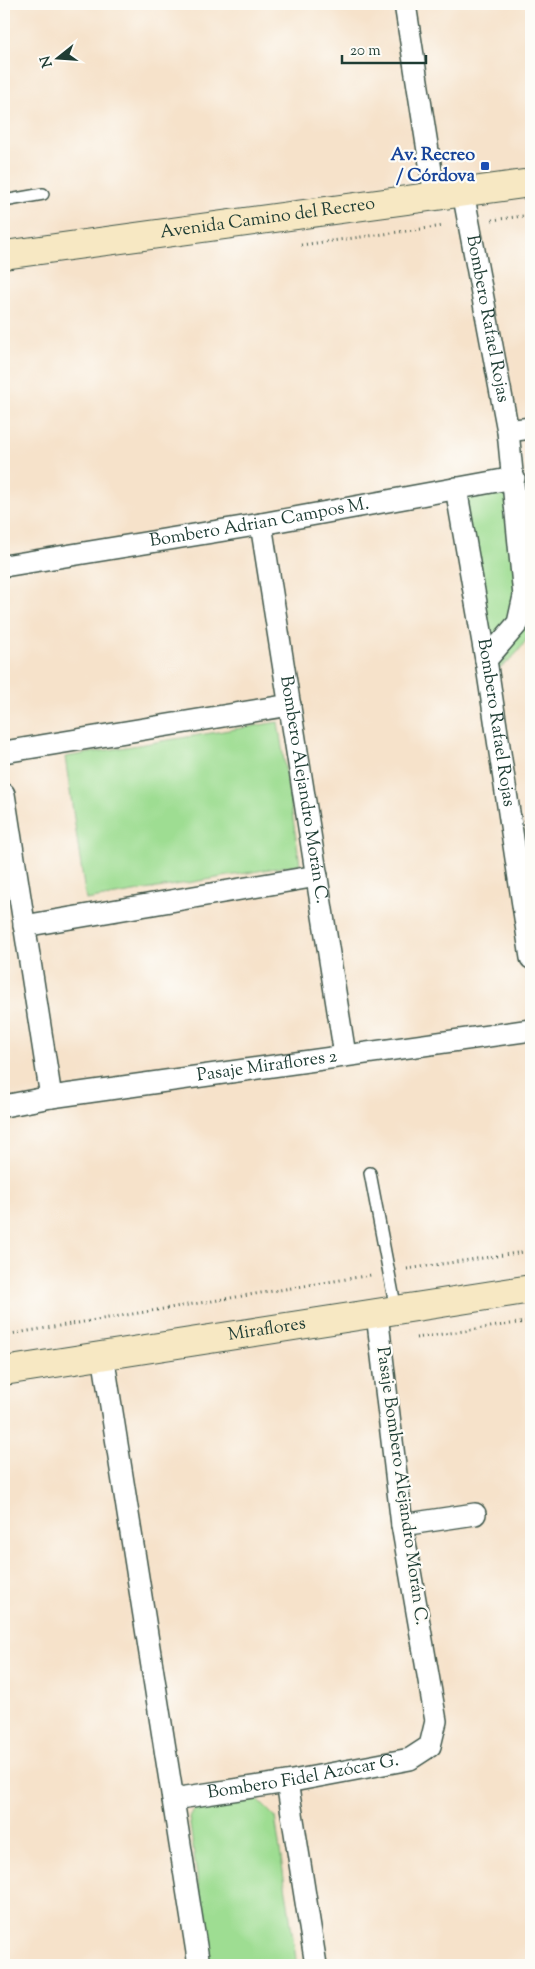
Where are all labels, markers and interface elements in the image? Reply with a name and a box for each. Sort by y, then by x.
north arrow [32,32,82,82]
scale bar [342,32,426,64]
text: 20 m [350,41,381,62]
text: N [36,53,59,69]
place label: Av. Recreo / Córdova [391,143,476,190]
marker: Av. Recreo / Córdova [479,160,491,172]
street label: Avenida Camino del Recreo [158,191,377,247]
street label: Bombero Rafael Rojas [458,233,515,405]
street label: Bombero Adrian Campos M. [148,492,371,555]
street label: Bombero Rafael Rojas [469,637,521,809]
street label: Bombero Alejandro Morán C. [272,674,334,906]
street label: Pasaje Miraflores 2 [195,1044,339,1089]
street label: Miraflores [226,1311,308,1349]
street label: Pasaje Bombero Alejandro Morán C. [369,1345,433,1627]
street label: Bombero Fidel Azócar G. [206,1748,401,1807]

